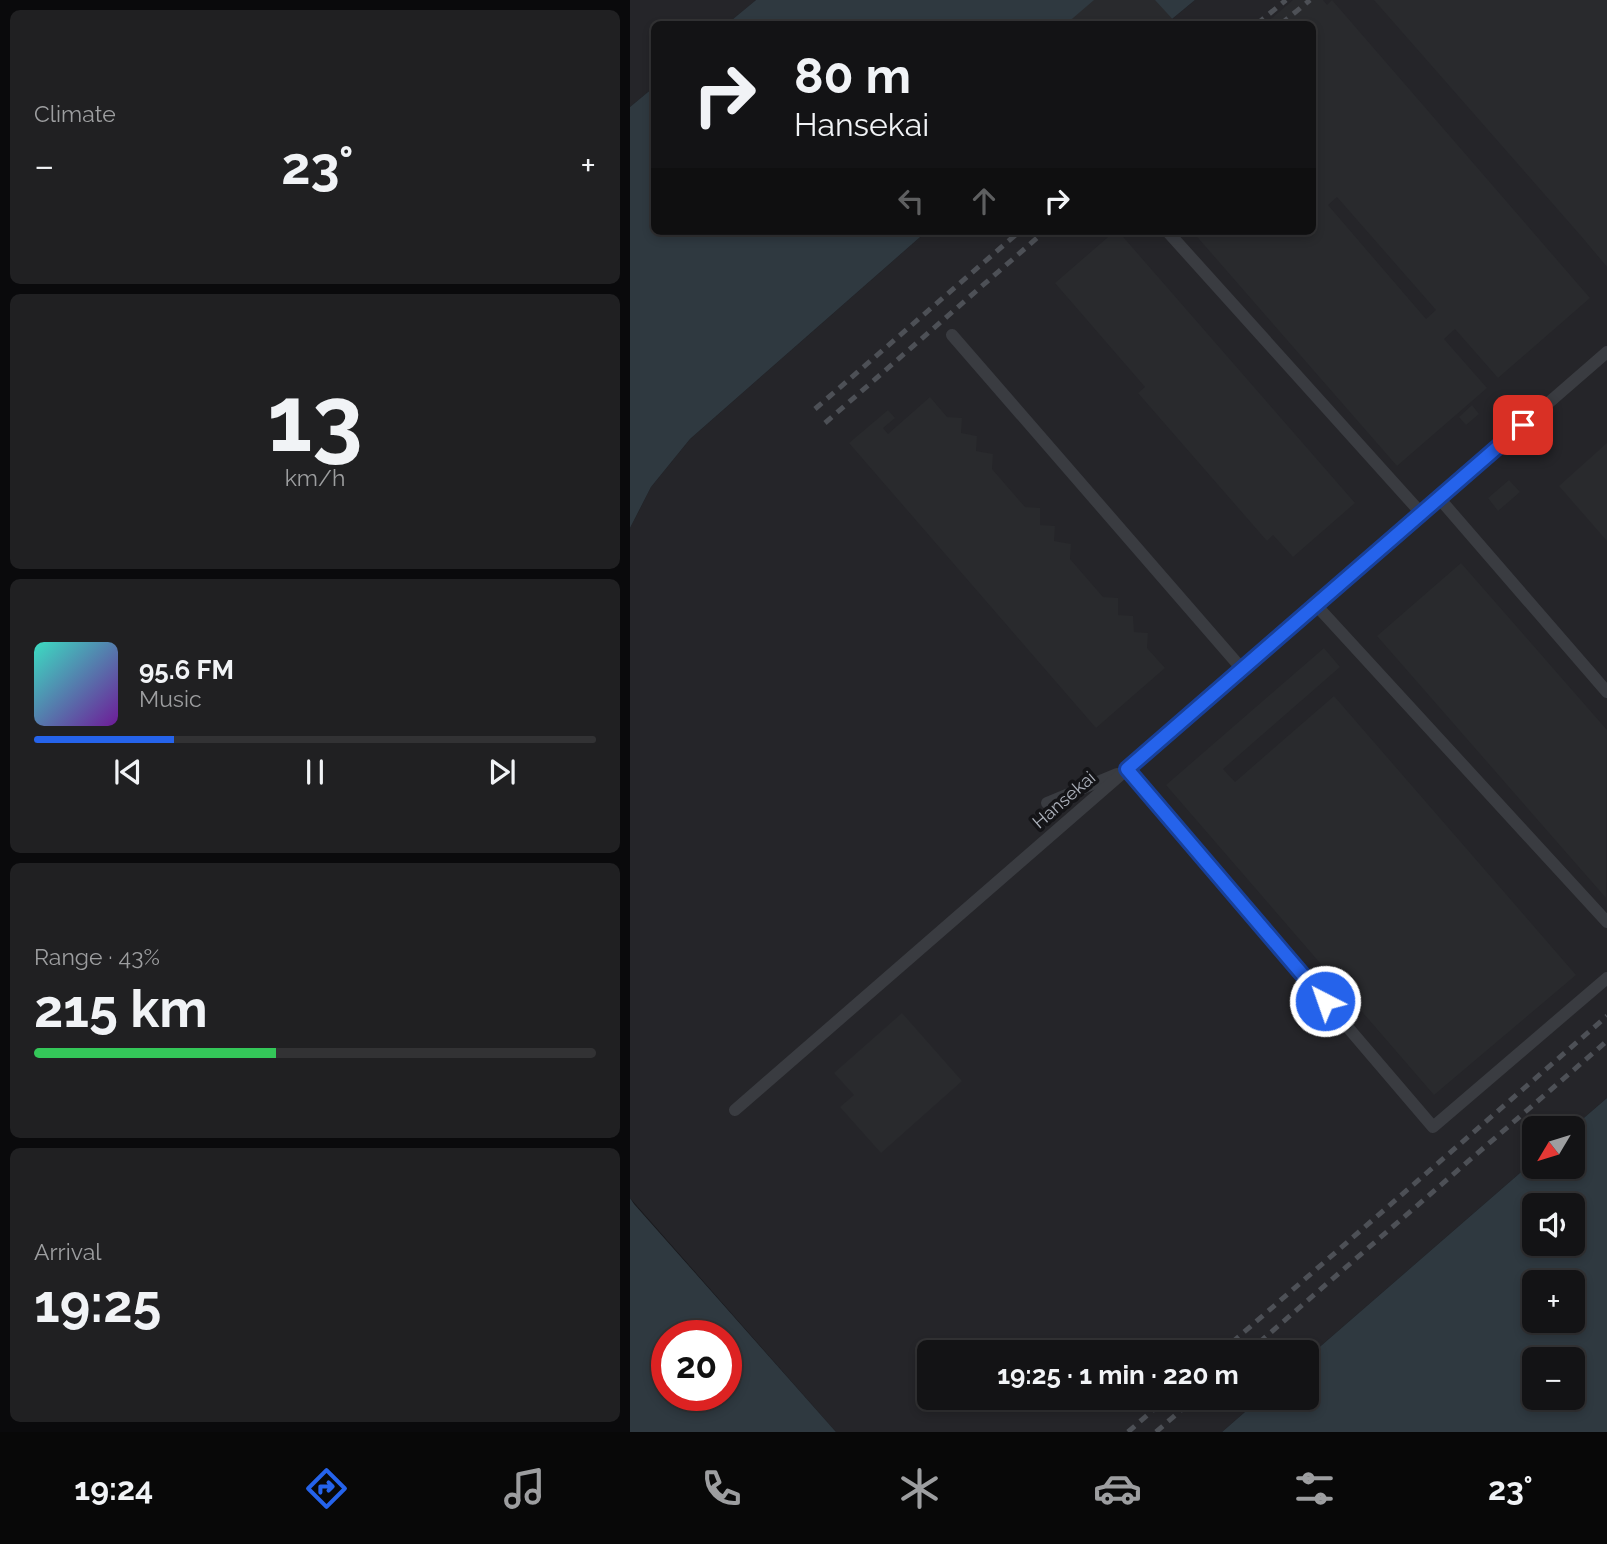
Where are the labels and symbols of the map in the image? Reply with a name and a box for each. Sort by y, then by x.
pin [1493,395,1553,455]
street label: Hansekai [1028,767,1099,832]
position arrow [1288,964,1362,1038]
north arrow [1522,1116,1586,1180]
speed limit sign: 20 [651,1320,742,1411]

